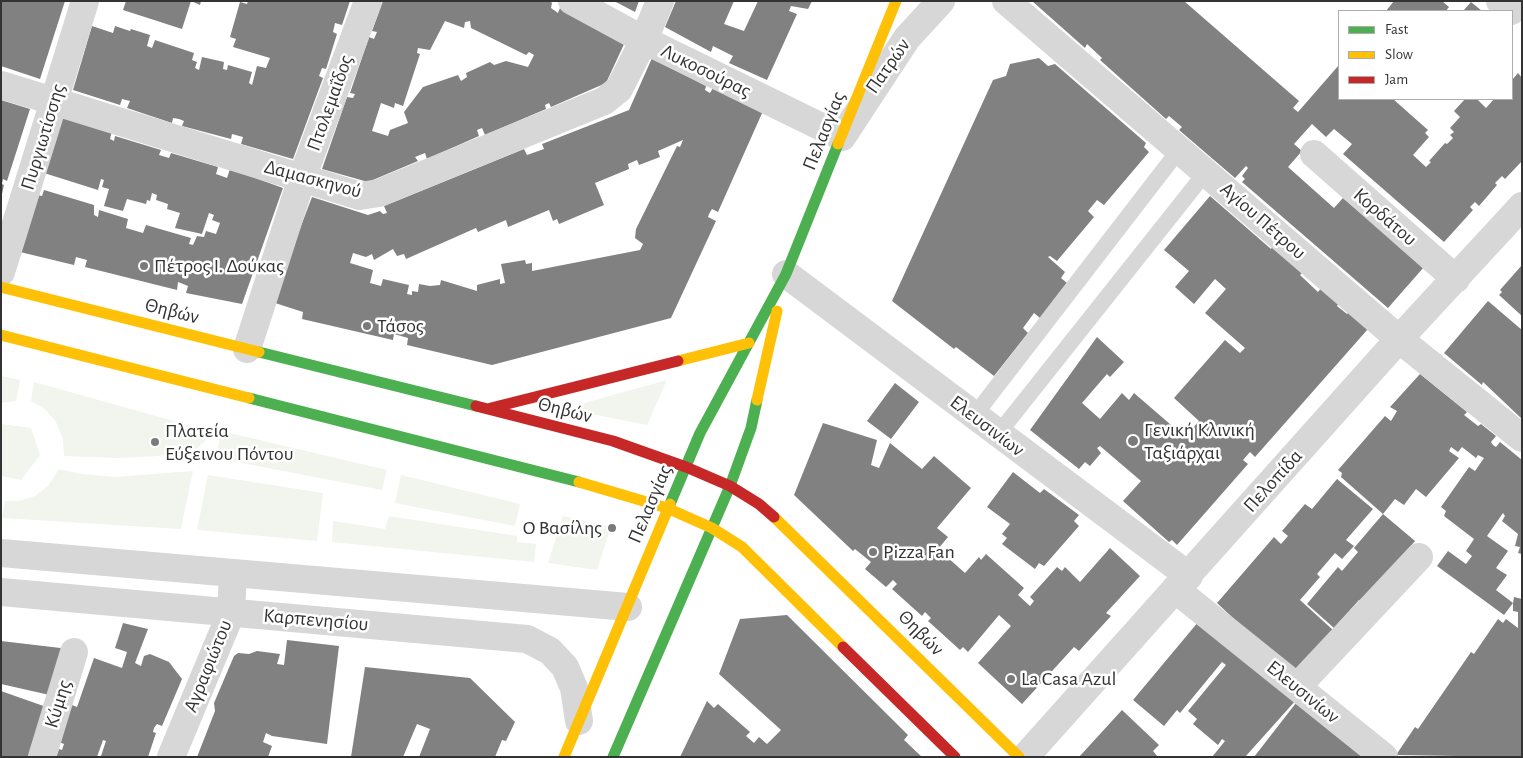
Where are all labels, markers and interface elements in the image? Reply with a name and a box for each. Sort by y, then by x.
legend [1338,10,1513,100]
text: Fast [1385,22,1408,37]
street label: Πατρών [860,34,916,98]
street label: Λυκοσούρας [657,39,755,103]
text: Slow [1385,47,1413,62]
street label: Πτολεμαΐδος [302,52,358,154]
text: Jam [1385,72,1408,87]
street label: Πυργιωτίσσης [15,81,71,193]
street label: Πελασγίας [797,88,851,174]
street label: Δαμασκηνού [262,155,364,203]
street label: Αγίου Πέτρου [1215,177,1311,265]
street label: Κορδάτου [1348,183,1422,251]
place label: Πέτρος Ι. Δούκας [154,254,284,278]
marker: Πέτρος Ι. Δούκας [138,260,150,272]
street label: Θηβών [142,293,202,329]
place label: Τάσος [377,314,424,338]
marker: Τάσος [361,320,373,332]
street label: Ελευσινίων [945,390,1029,462]
street label: Θηβών [535,392,595,428]
place label: Γενική Κλινική Ταξιάρχαι [1144,418,1255,465]
place label: Πλατεία Εύξεινου Πόντου [165,419,294,466]
marker: Γενική Κλινική Ταξιάρχαι [1126,434,1140,448]
marker: Πλατεία Εύξεινου Πόντου [149,436,161,448]
street label: Πελοπίδα [1238,444,1308,518]
street label: Πελασγίας [623,461,677,547]
place label: Ο Βασίλης [523,516,602,540]
marker: Ο Βασίλης [606,522,618,534]
place label: Pizza Fan [883,540,955,564]
marker: Pizza Fan [867,546,879,558]
street label: Καρπενησίου [263,603,369,637]
street label: Θηβών [893,605,949,661]
street label: Αγραφιώτου [179,616,237,716]
street label: Ελευσινίων [1262,655,1344,729]
place label: La Casa Azul [1021,667,1116,691]
marker: La Casa Azul [1005,673,1017,685]
street label: Κύμης [39,677,77,731]

